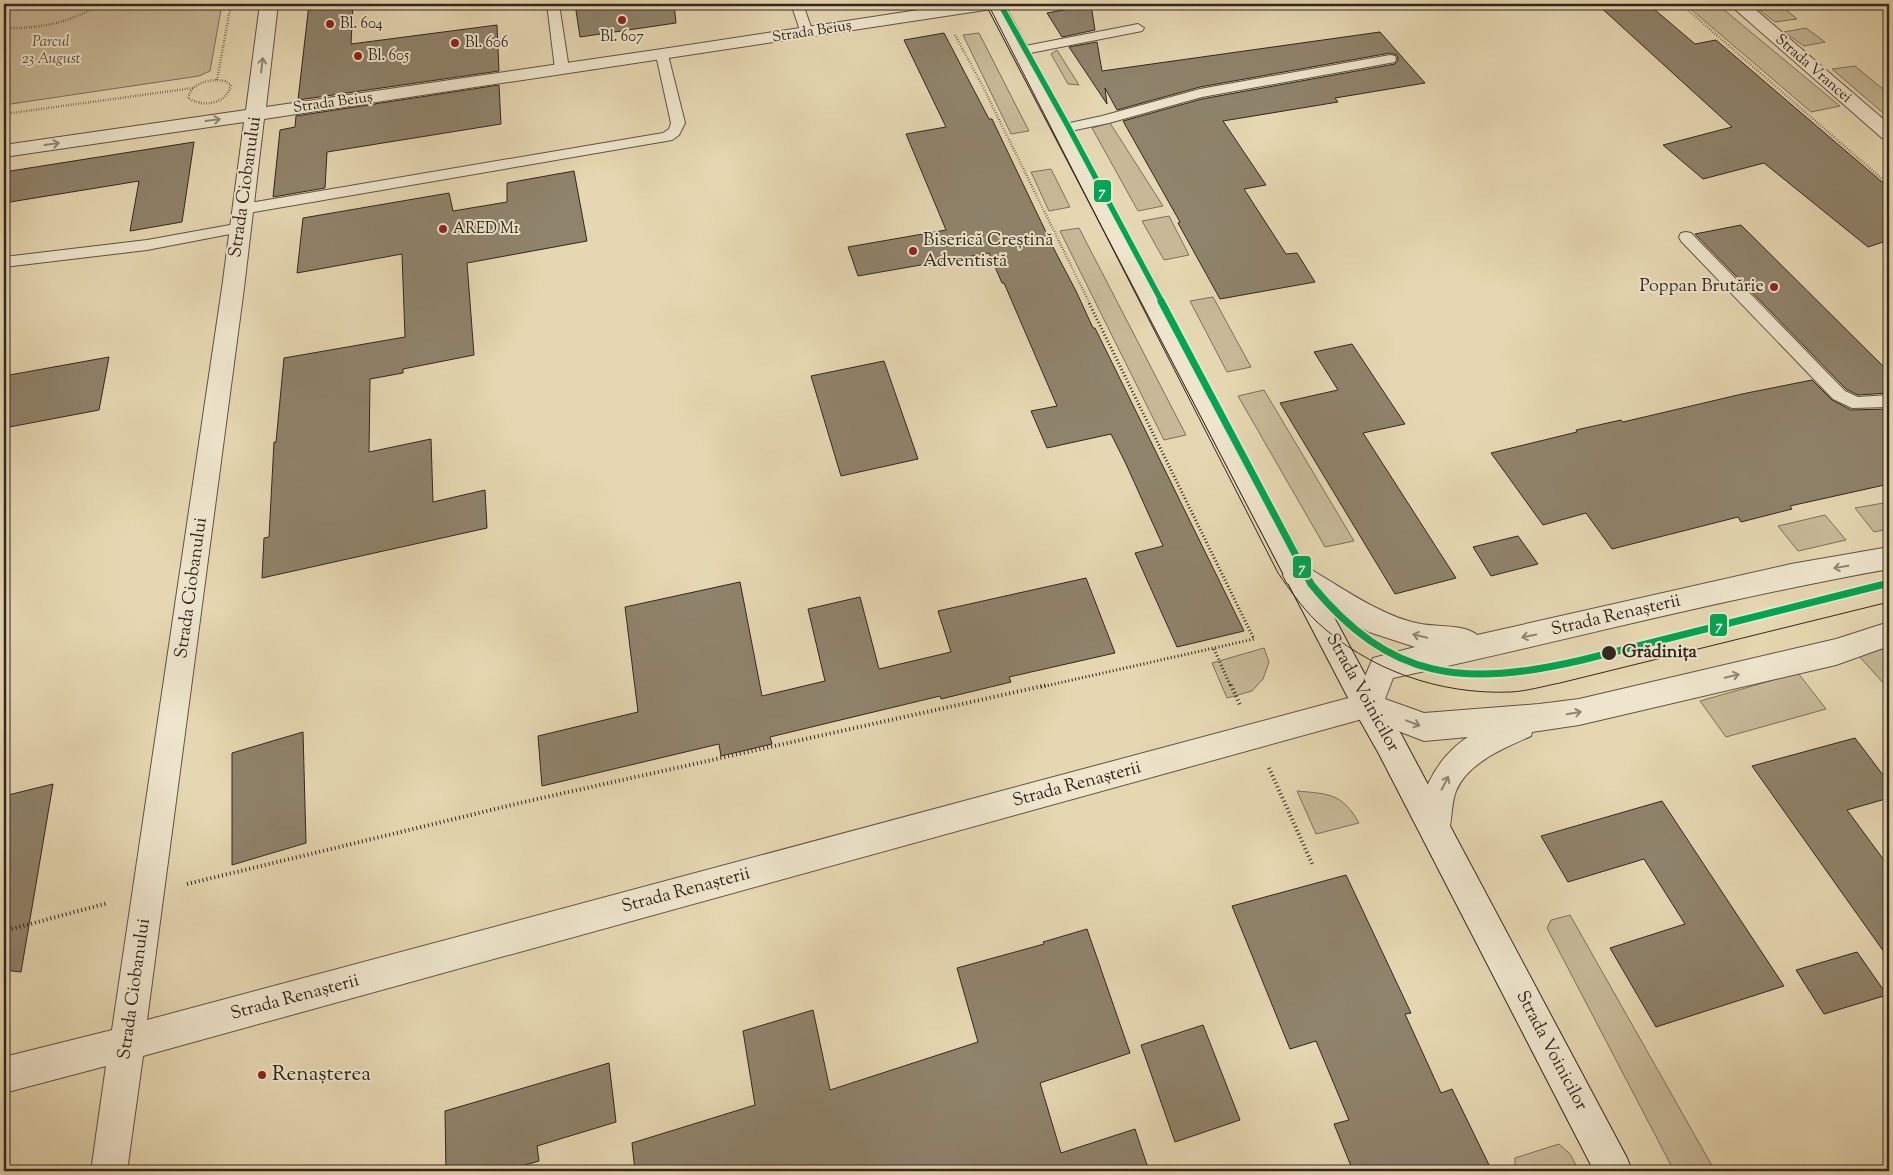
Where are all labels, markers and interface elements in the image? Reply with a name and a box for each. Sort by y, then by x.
place label: Bl. 604 [340,14,383,35]
marker: Bl. 607 [616,14,628,26]
street label: Strada Beiuș [771,15,853,49]
marker: Bl. 604 [324,18,336,30]
place label: Bl. 607 [600,27,644,48]
street label: Strada Vrancei [1770,30,1856,108]
park label: Parcul 23 August [22,32,81,70]
place label: Bl. 606 [465,33,508,54]
marker: Bl. 606 [449,37,461,49]
place label: Bl. 605 [368,46,409,67]
marker: Bl. 605 [352,50,364,62]
one-way arrow [257,58,267,74]
street label: Strada Beiuș [292,87,374,119]
one-way arrow [204,115,220,125]
street label: Strada Ciobanului [223,115,269,259]
one-way arrow [44,139,60,149]
line badge: 7 [1093,179,1112,203]
text: 7 [1098,183,1106,203]
place label: ARED M1 [453,219,519,240]
marker: ARED M1 [437,223,449,235]
place label: Biserică Creștină Adventistă [923,228,1054,275]
marker: Biserică Creștină Adventistă [907,245,919,257]
place label: Poppan Brutărie [1640,274,1764,300]
marker: Poppan Brutărie [1768,281,1780,293]
street label: Strada Ciobanului [169,516,215,660]
line badge: 7 [1292,555,1312,579]
text: 7 [1298,559,1306,579]
one-way arrow [1834,562,1850,572]
street label: Strada Renașterii [1549,588,1683,644]
line badge: 7 [1709,613,1728,637]
text: 7 [1715,617,1723,637]
street label: Strada Voinicilor [1319,629,1405,757]
one-way arrow [1412,631,1428,640]
one-way arrow [1521,632,1537,642]
place label: Grădinița [1622,640,1698,666]
marker: Grădinița [1600,644,1618,662]
one-way arrow [1724,671,1740,680]
one-way arrow [1566,707,1582,717]
one-way arrow [1405,719,1420,728]
street label: Strada Renașterii [1010,755,1144,815]
one-way arrow [1441,776,1450,791]
street label: Strada Renașterii [619,861,753,921]
street label: Strada Ciobanului [112,917,158,1061]
street label: Strada Renașterii [228,968,362,1028]
street label: Strada Voinicilor [1509,987,1594,1116]
place label: Renașterea [272,1060,371,1090]
marker: Renașterea [256,1069,268,1081]

